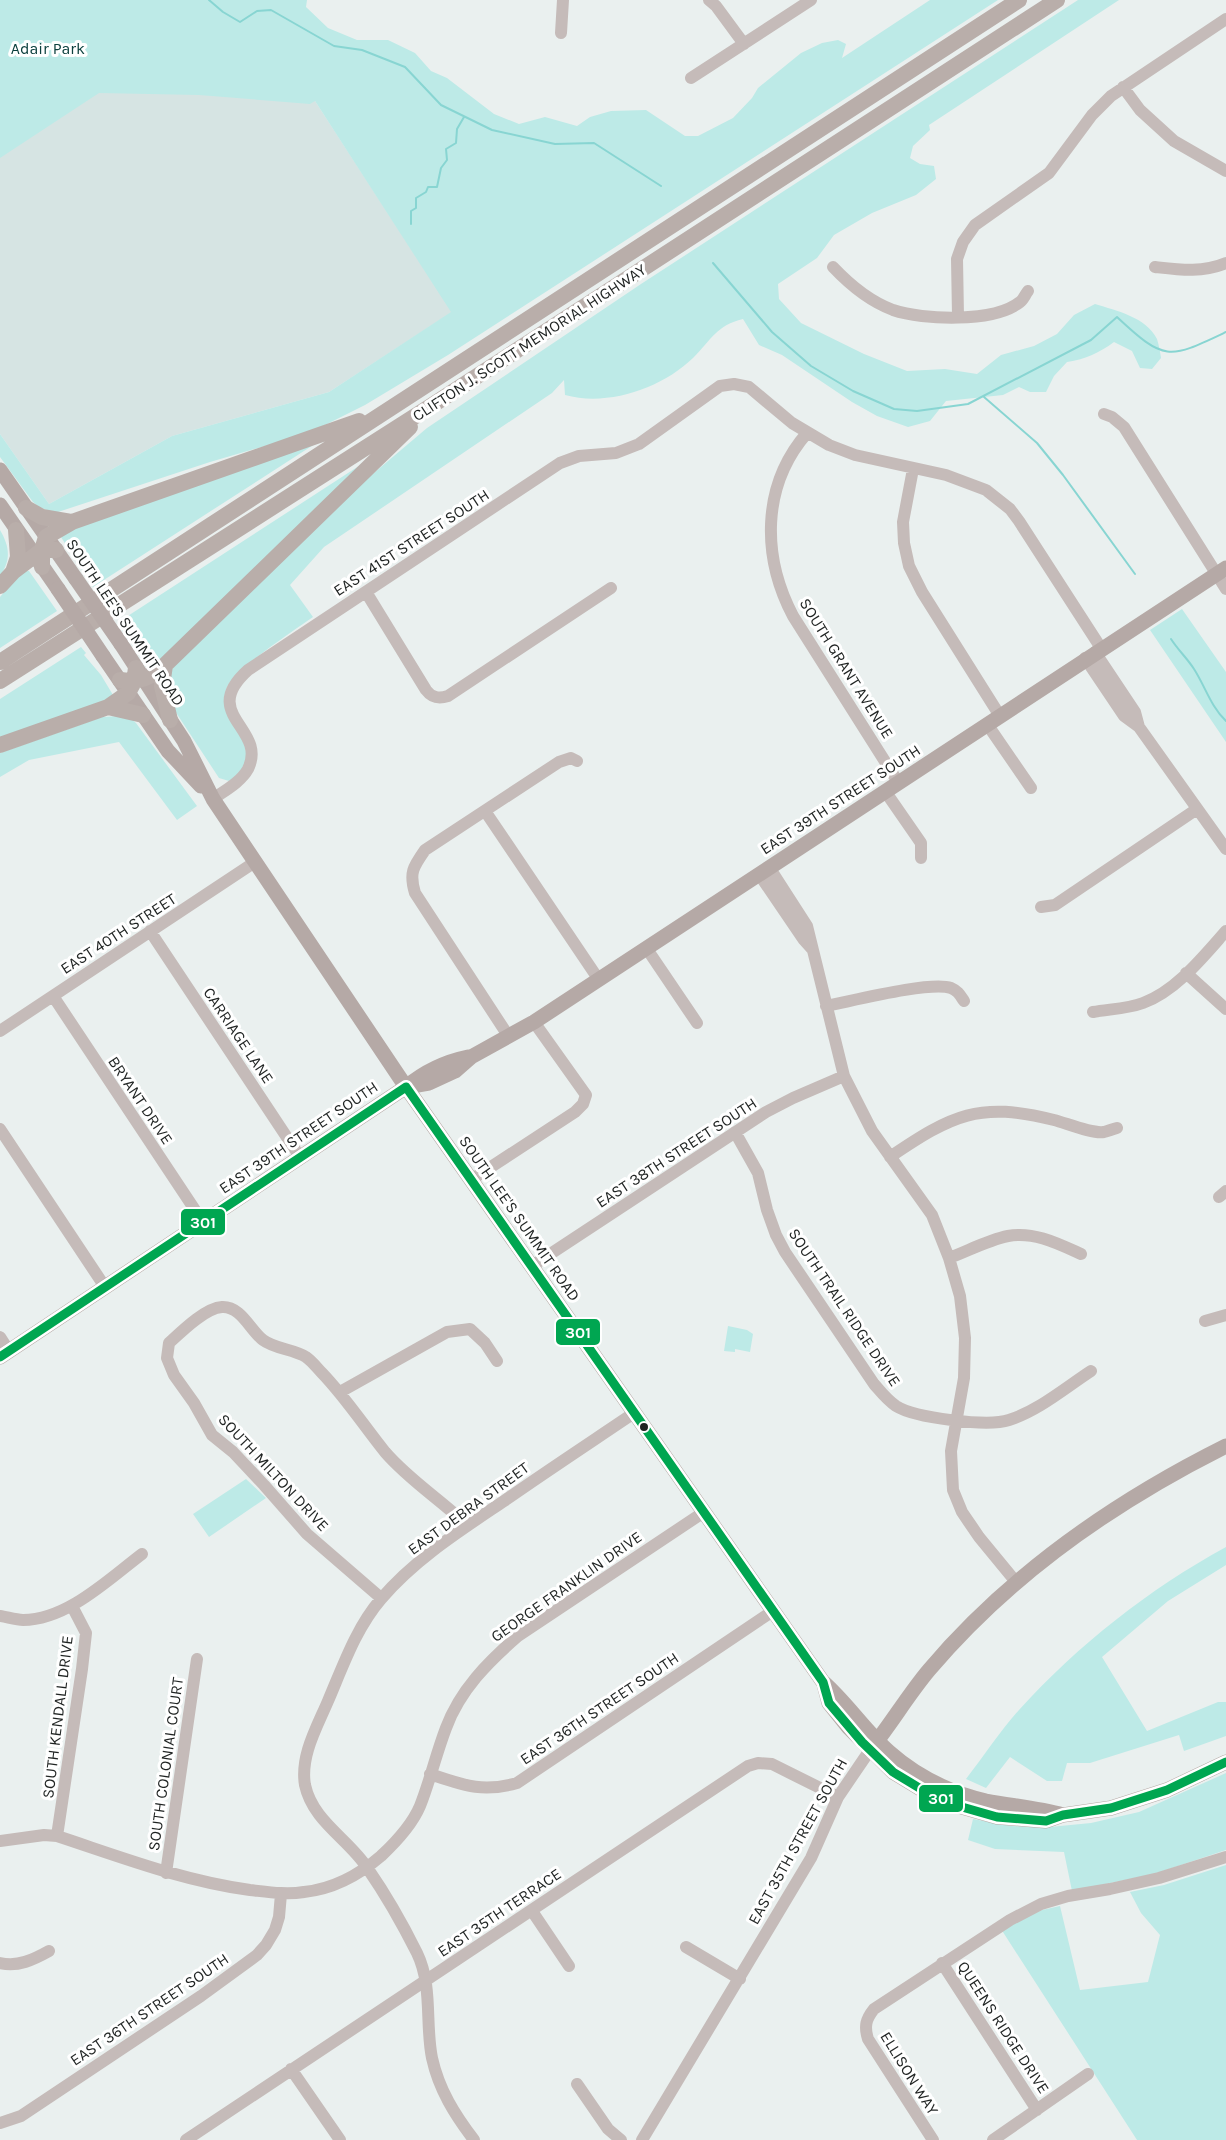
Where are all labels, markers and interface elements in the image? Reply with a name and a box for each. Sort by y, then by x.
park label: Adair Park [11,39,85,58]
street label: CLIFTON J. SCOTT MEMORIAL HIGHWAY [409,260,650,425]
street label: EAST 41ST STREET SOUTH [330,485,493,600]
street label: SOUTH LEE'S SUMMIT ROAD [63,535,189,709]
street label: SOUTH GRANT AVENUE [796,594,898,742]
street label: EAST 39TH STREET SOUTH [757,740,924,858]
street label: EAST 40TH STREET [57,889,180,978]
street label: CARRIAGE LANE [199,984,278,1087]
street label: BRYANT DRIVE [104,1053,177,1148]
street label: EAST 39TH STREET SOUTH [215,1077,381,1198]
street label: EAST 38TH STREET SOUTH [592,1093,760,1212]
street label: SOUTH LEE'S SUMMIT ROAD [455,1132,584,1305]
line badge: 301 [180,1208,226,1236]
text: 301 [190,1213,216,1232]
street label: SOUTH TRAIL RIDGE DRIVE [785,1225,905,1390]
line badge: 301 [555,1318,601,1346]
text: 301 [565,1323,591,1342]
street label: SOUTH MILTON DRIVE [214,1410,333,1535]
unlabelled marker [638,1421,650,1433]
street label: EAST DEBRA STREET [404,1458,533,1559]
street label: GEORGE FRANKLIN DRIVE [487,1527,645,1646]
street label: SOUTH KENDALL DRIVE [38,1635,77,1800]
street label: EAST 36TH STREET SOUTH [516,1648,682,1769]
street label: SOUTH COLONIAL COURT [144,1676,187,1852]
street label: EAST 35TH STREET SOUTH [744,1755,851,1928]
line badge: 301 [918,1784,964,1813]
text: 301 [928,1789,954,1808]
street label: EAST 35TH TERRACE [434,1864,565,1961]
street label: EAST 36TH STREET SOUTH [66,1949,232,2070]
street label: QUEENS RIDGE DRIVE [954,1958,1053,2097]
street label: ELLISON WAY [876,2028,943,2119]

